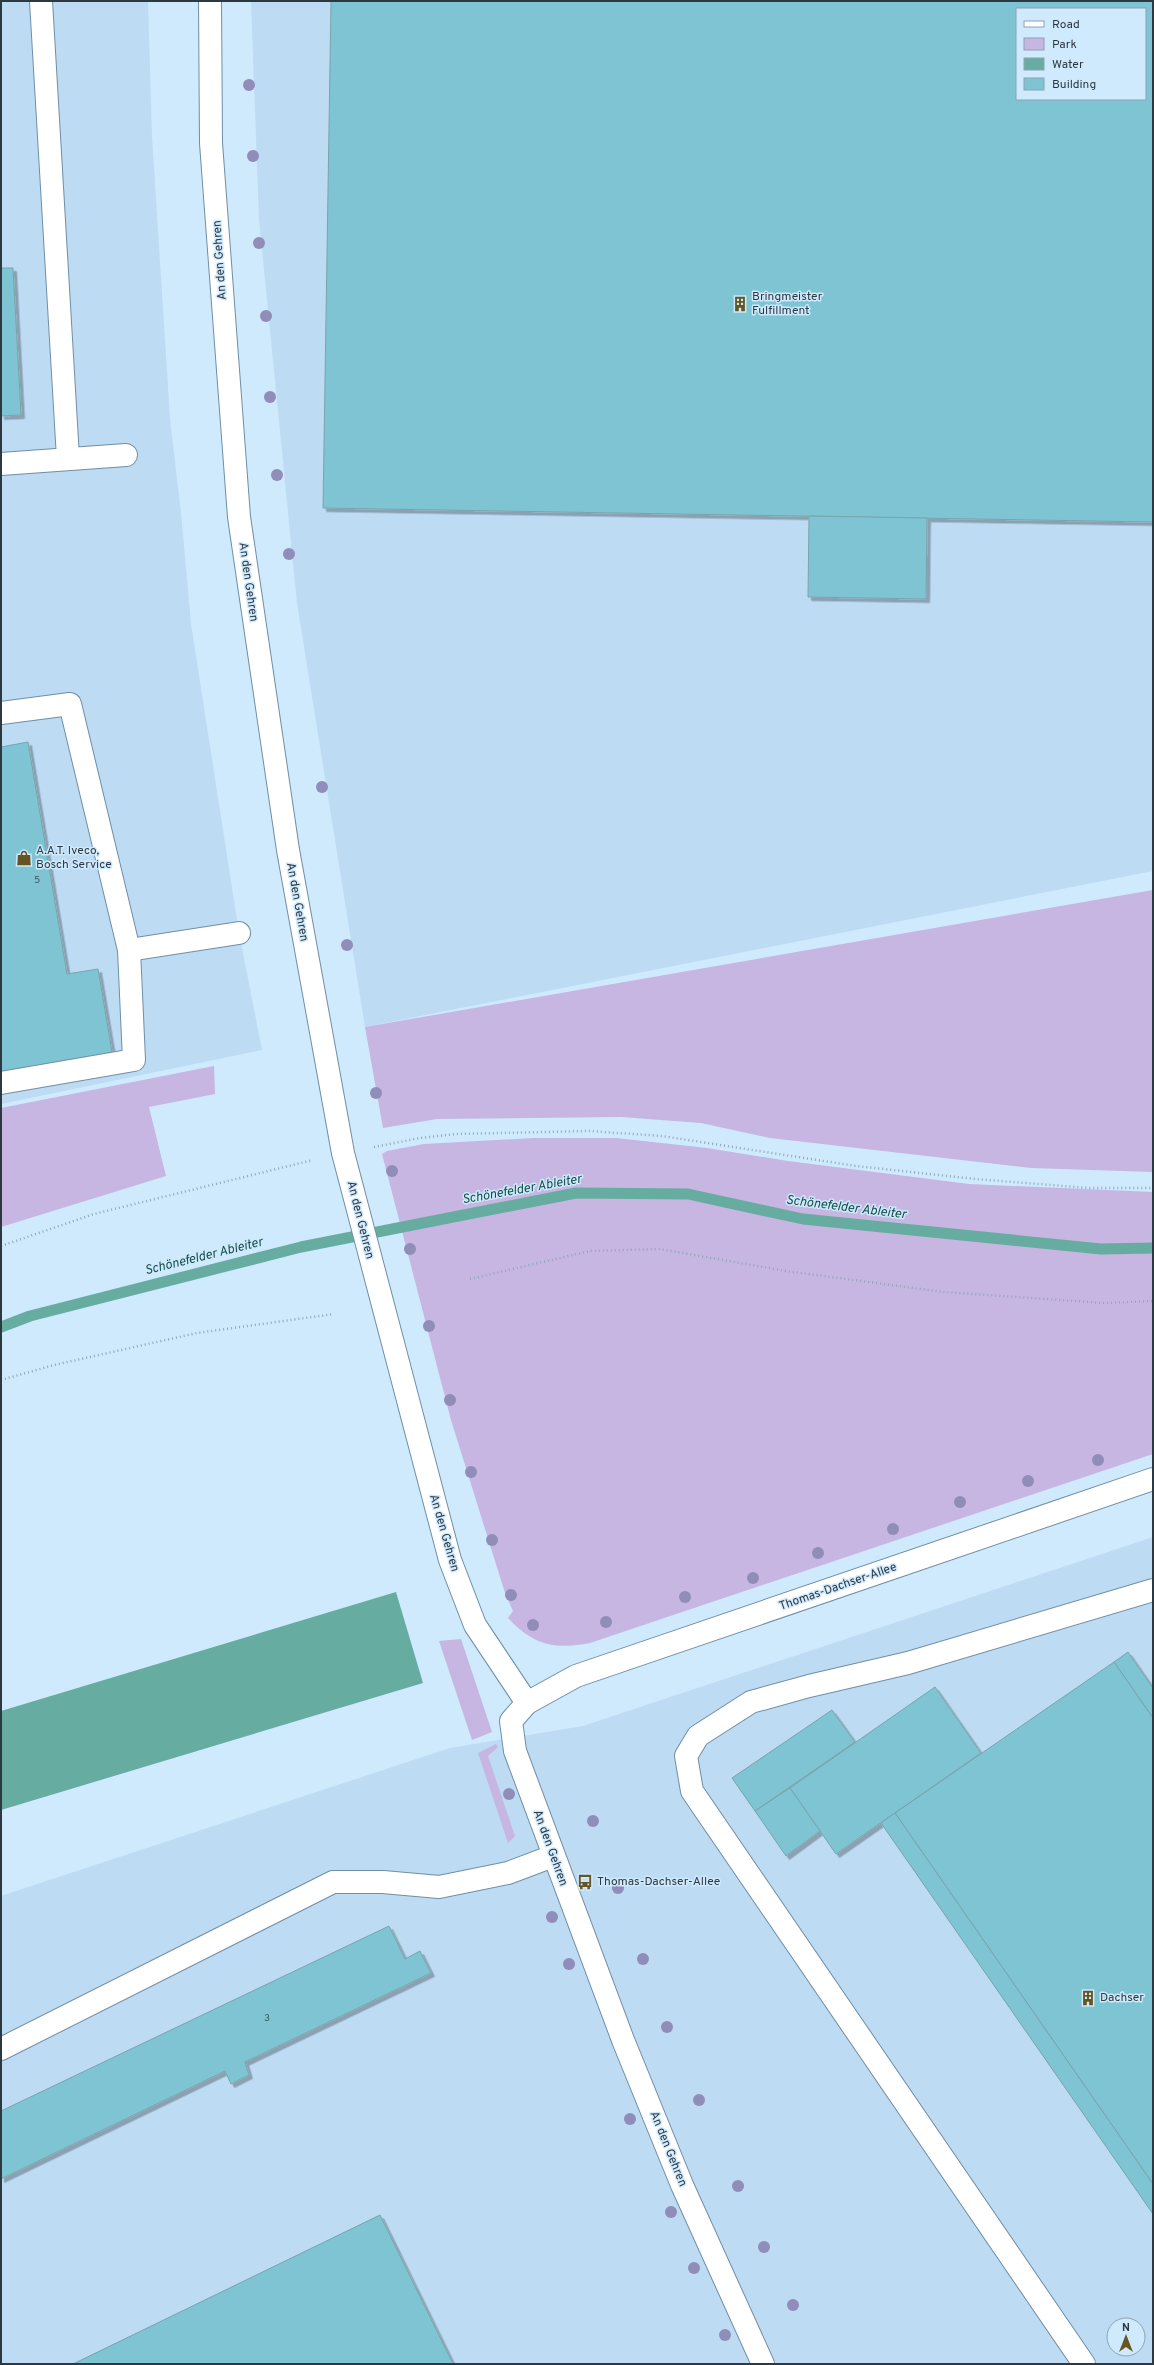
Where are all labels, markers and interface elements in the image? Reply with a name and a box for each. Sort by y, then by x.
legend [1016,8,1146,100]
text: Road [1052,17,1080,33]
text: Park [1052,37,1077,53]
text: Water [1052,57,1084,73]
text: Building [1052,77,1096,93]
street label: An den Gehren [209,220,231,300]
place label: Bringmeister Fulfillment [752,289,823,319]
building icon: Bringmeister Fulfillment [731,295,749,313]
street label: An den Gehren [235,541,261,623]
place label: A.A.T. Iveco, Bosch Service [36,843,112,873]
shop icon: A.A.T. Iveco, Bosch Service [15,849,33,867]
street label: An den Gehren [282,861,312,943]
house number: 5 [34,874,40,887]
water label: Schönefelder Ableiter [461,1171,584,1208]
street label: An den Gehren [343,1179,377,1261]
water label: Schönefelder Ableiter [785,1193,908,1223]
water label: Schönefelder Ableiter [143,1234,266,1279]
street label: An den Gehren [425,1492,463,1574]
street label: Thomas-Dachser-Allee [777,1559,899,1615]
street label: An den Gehren [529,1808,571,1888]
bus stop icon: Thomas-Dachser-Allee [576,1873,594,1891]
place label: Thomas-Dachser-Allee [597,1874,720,1890]
building icon: Dachser [1079,1989,1097,2007]
place label: Dachser [1100,1990,1144,2006]
house number: 3 [264,2012,270,2025]
street label: An den Gehren [646,2109,690,2189]
north arrow [1106,2317,1146,2357]
text: N [1122,2321,1130,2335]

